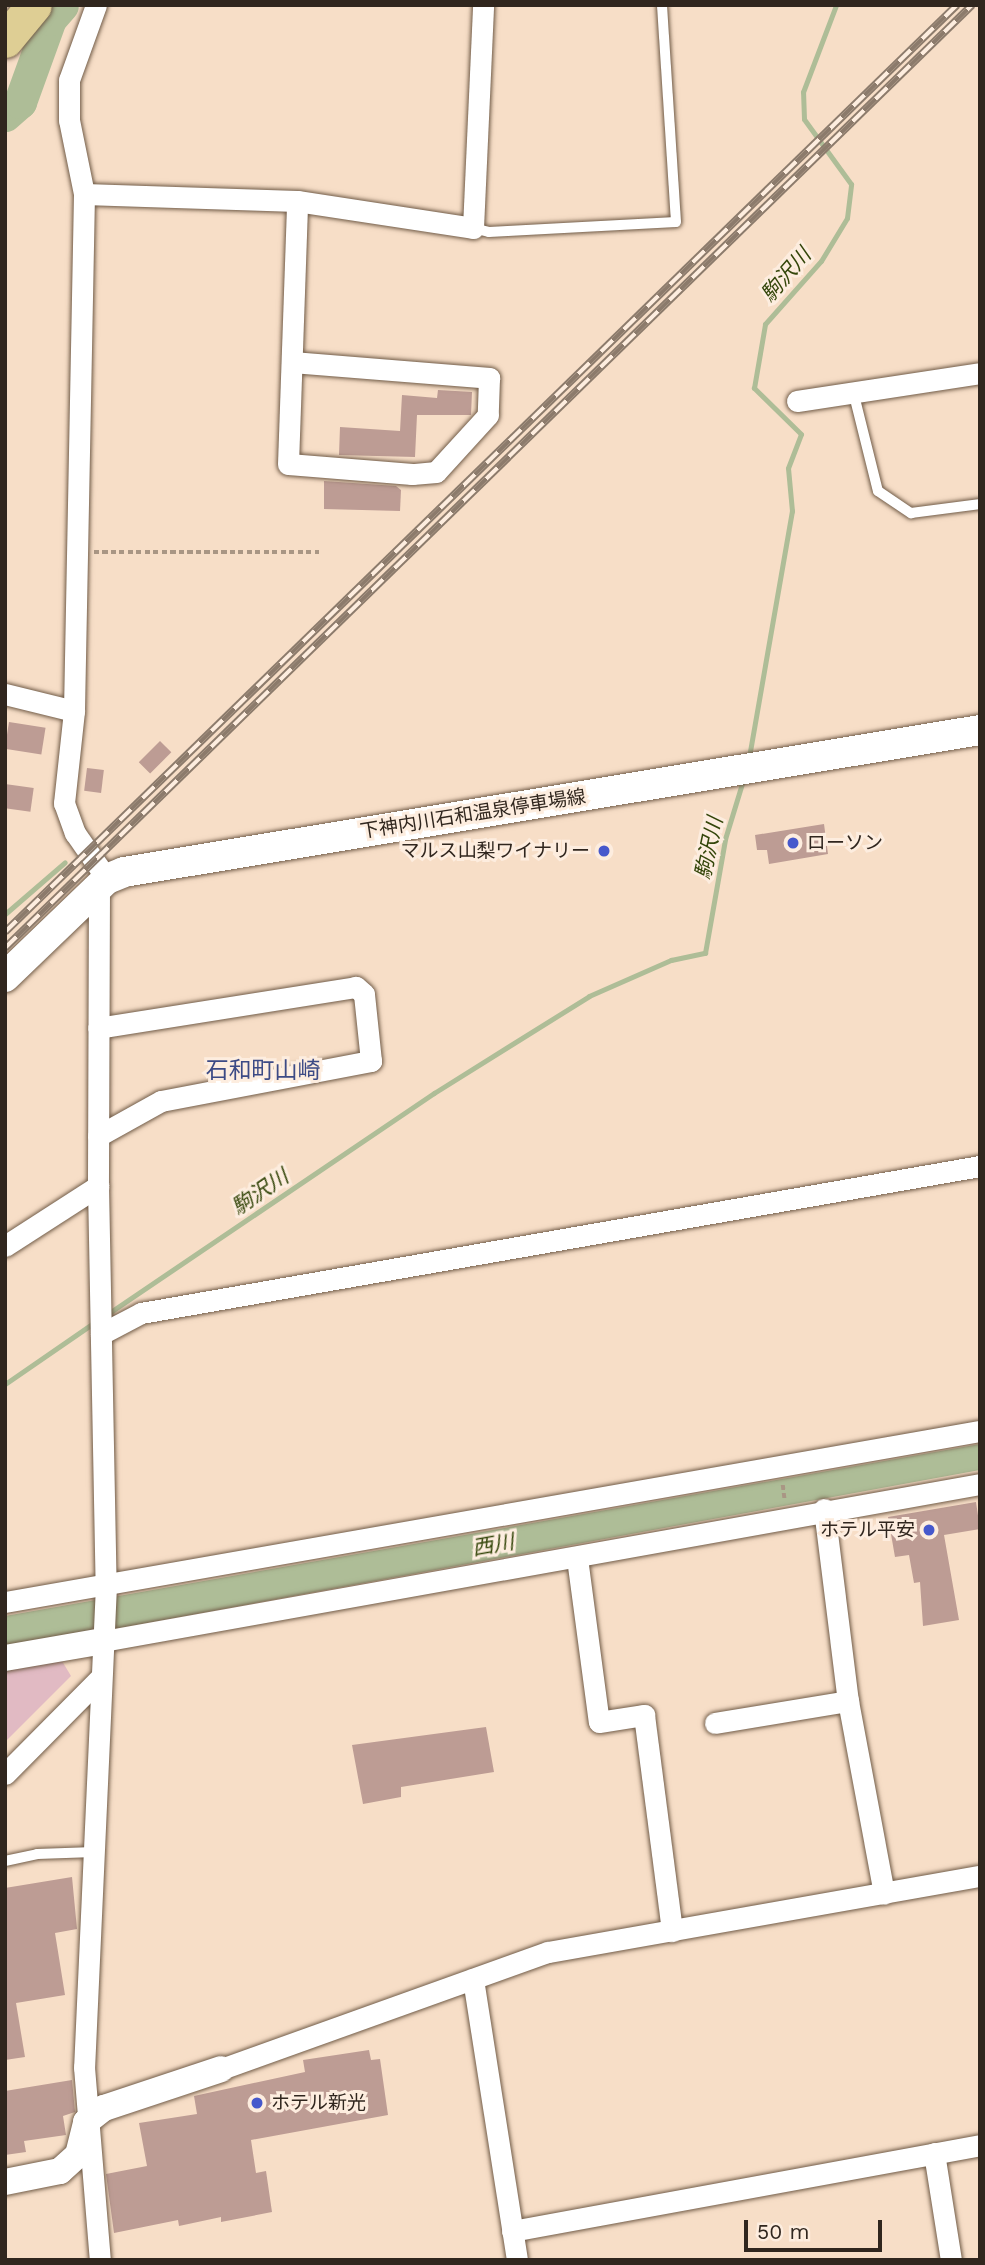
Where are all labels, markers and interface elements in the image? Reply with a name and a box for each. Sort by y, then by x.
water label: 駒沢川 [756,243,816,307]
street label: 下神内川石和温泉停車場線 [359,785,587,843]
water label: 駒沢川 [690,815,728,881]
place label: ローソン [807,832,883,854]
marker: ローソン [785,835,801,851]
place label: マルス山梨ワイナリー [400,840,590,862]
marker: マルス山梨ワイナリー [596,843,612,859]
district label: 石和町山崎 [206,1057,320,1085]
water label: 駒沢川 [227,1164,293,1220]
place label: ホテル平安 [820,1519,915,1541]
marker: ホテル平安 [921,1522,937,1538]
water label: 西川 [470,1529,516,1561]
place label: ホテル新光 [271,2092,366,2114]
marker: ホテル新光 [249,2095,265,2111]
scale bar [747,2206,885,2250]
text: 50 m [757,2219,809,2244]

